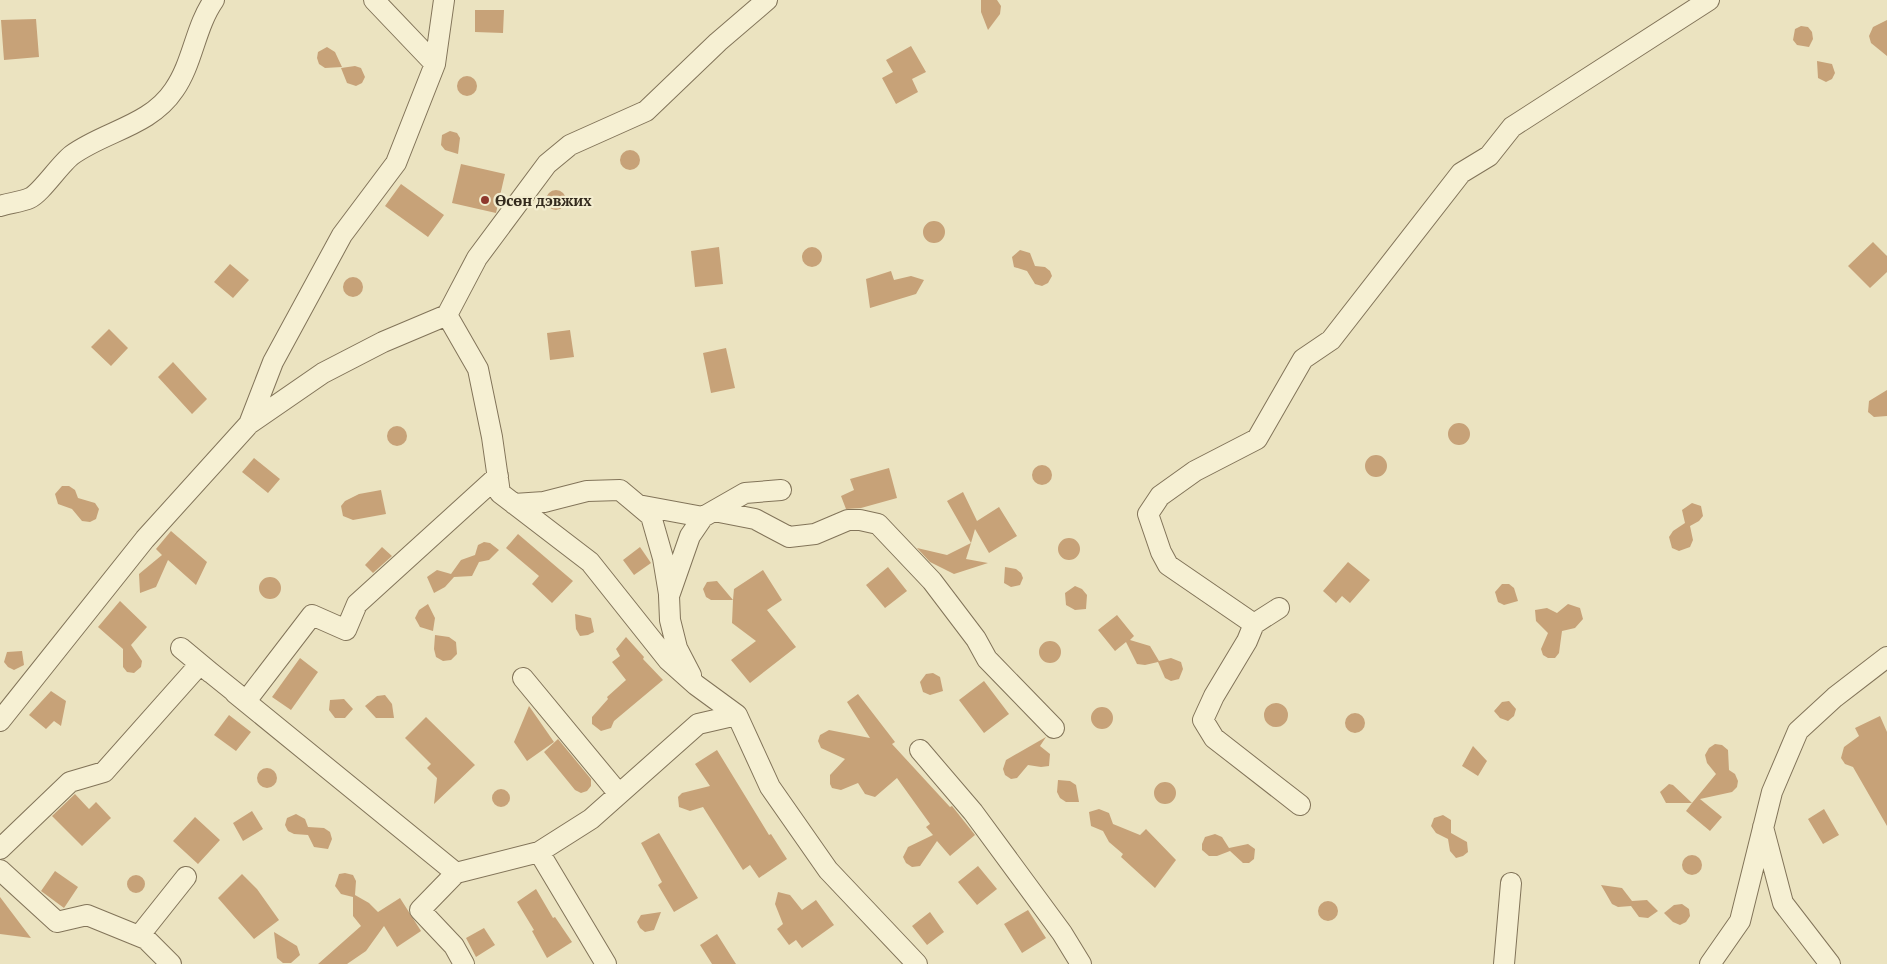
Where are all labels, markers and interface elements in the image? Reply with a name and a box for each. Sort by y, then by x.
place label: Өсөн дэвжих [495,190,592,210]
marker: Өсөн дэвжих [479,194,491,206]

